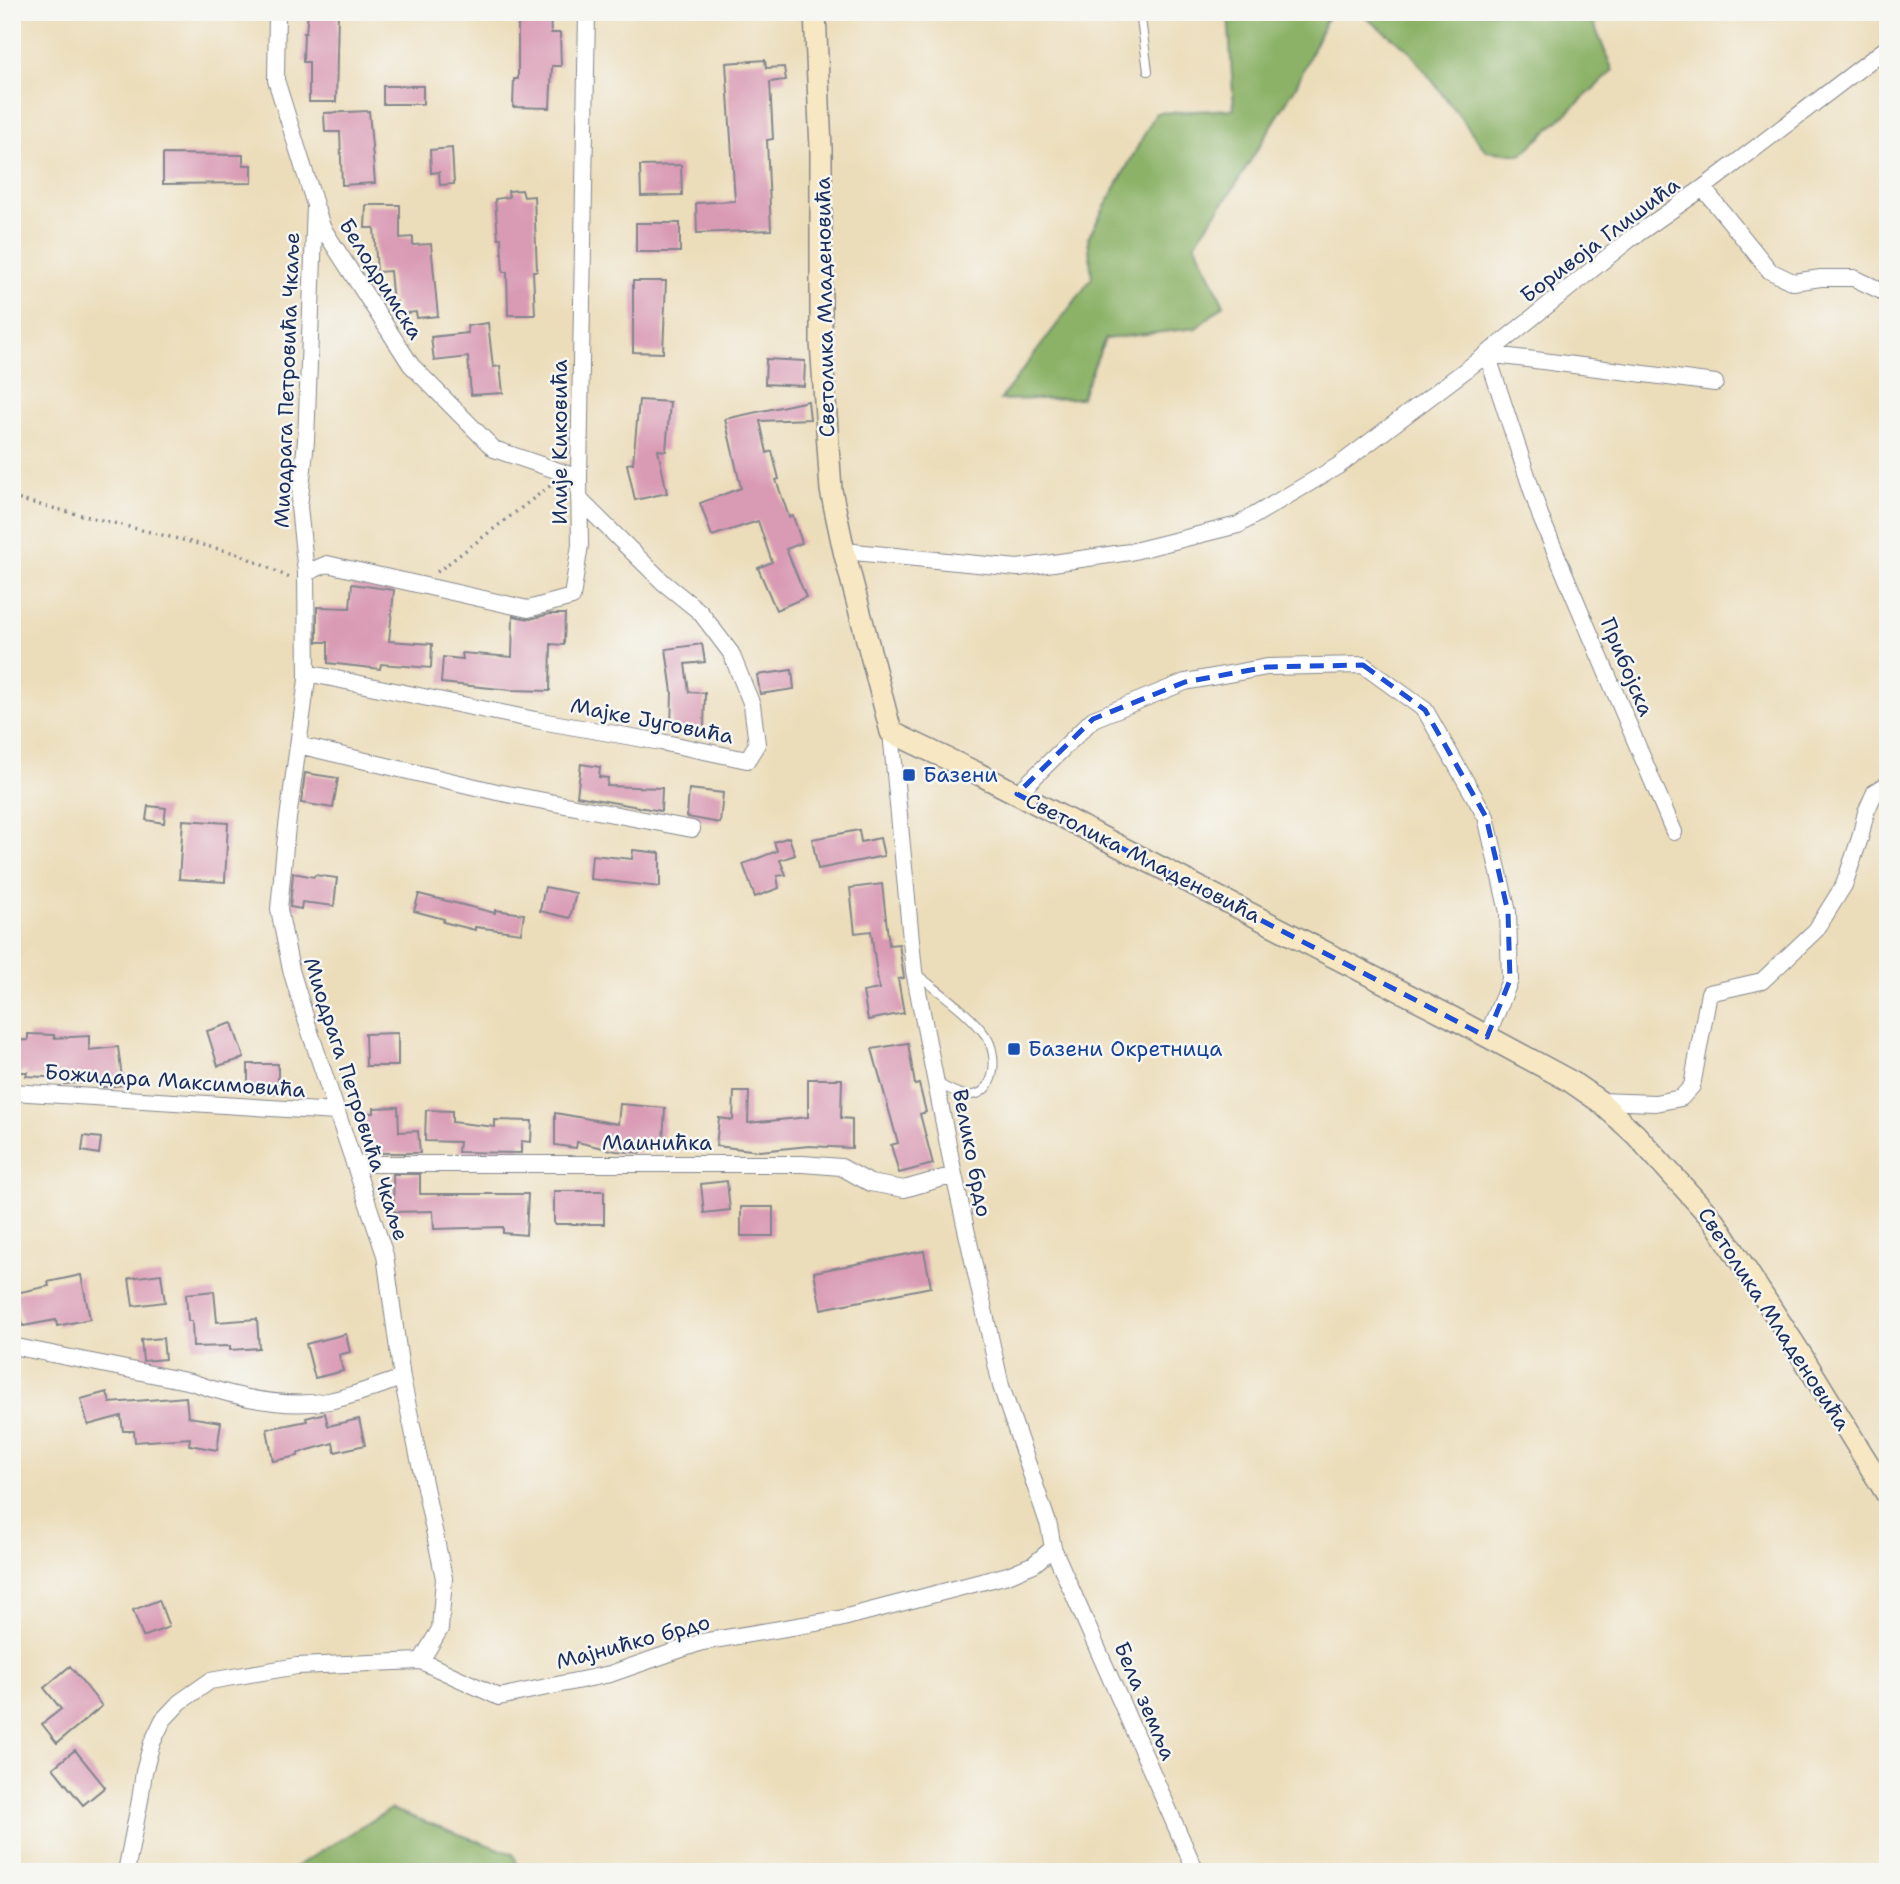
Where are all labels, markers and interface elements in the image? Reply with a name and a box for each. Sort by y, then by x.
street label: Боривоја Глишића [1515,171,1685,309]
street label: Светолика Младеновића [809,176,841,438]
street label: Белодримска [333,213,429,345]
street label: Миодрага Петровића Чкаље [268,232,306,528]
street label: Илије Киковића [546,359,574,525]
street label: Прибојска [1594,614,1660,720]
street label: Мајке Југовића [568,691,736,751]
place label: Базени [923,761,998,789]
marker: Базени [901,767,917,783]
street label: Светолика Младеновића [1021,786,1265,930]
street label: Миодрага Петровића Чкаље [297,954,415,1244]
place label: Базени Окретница [1028,1035,1222,1063]
marker: Базени Окретница [1006,1041,1022,1057]
street label: Божидара Максимовића [43,1058,307,1104]
street label: Велико брдо [946,1087,998,1219]
street label: Маинићка [602,1129,712,1157]
street label: Светолика Младеновића [1691,1202,1857,1436]
street label: Мајнићко брдо [553,1608,713,1676]
street label: Бела земља [1108,1638,1182,1764]

